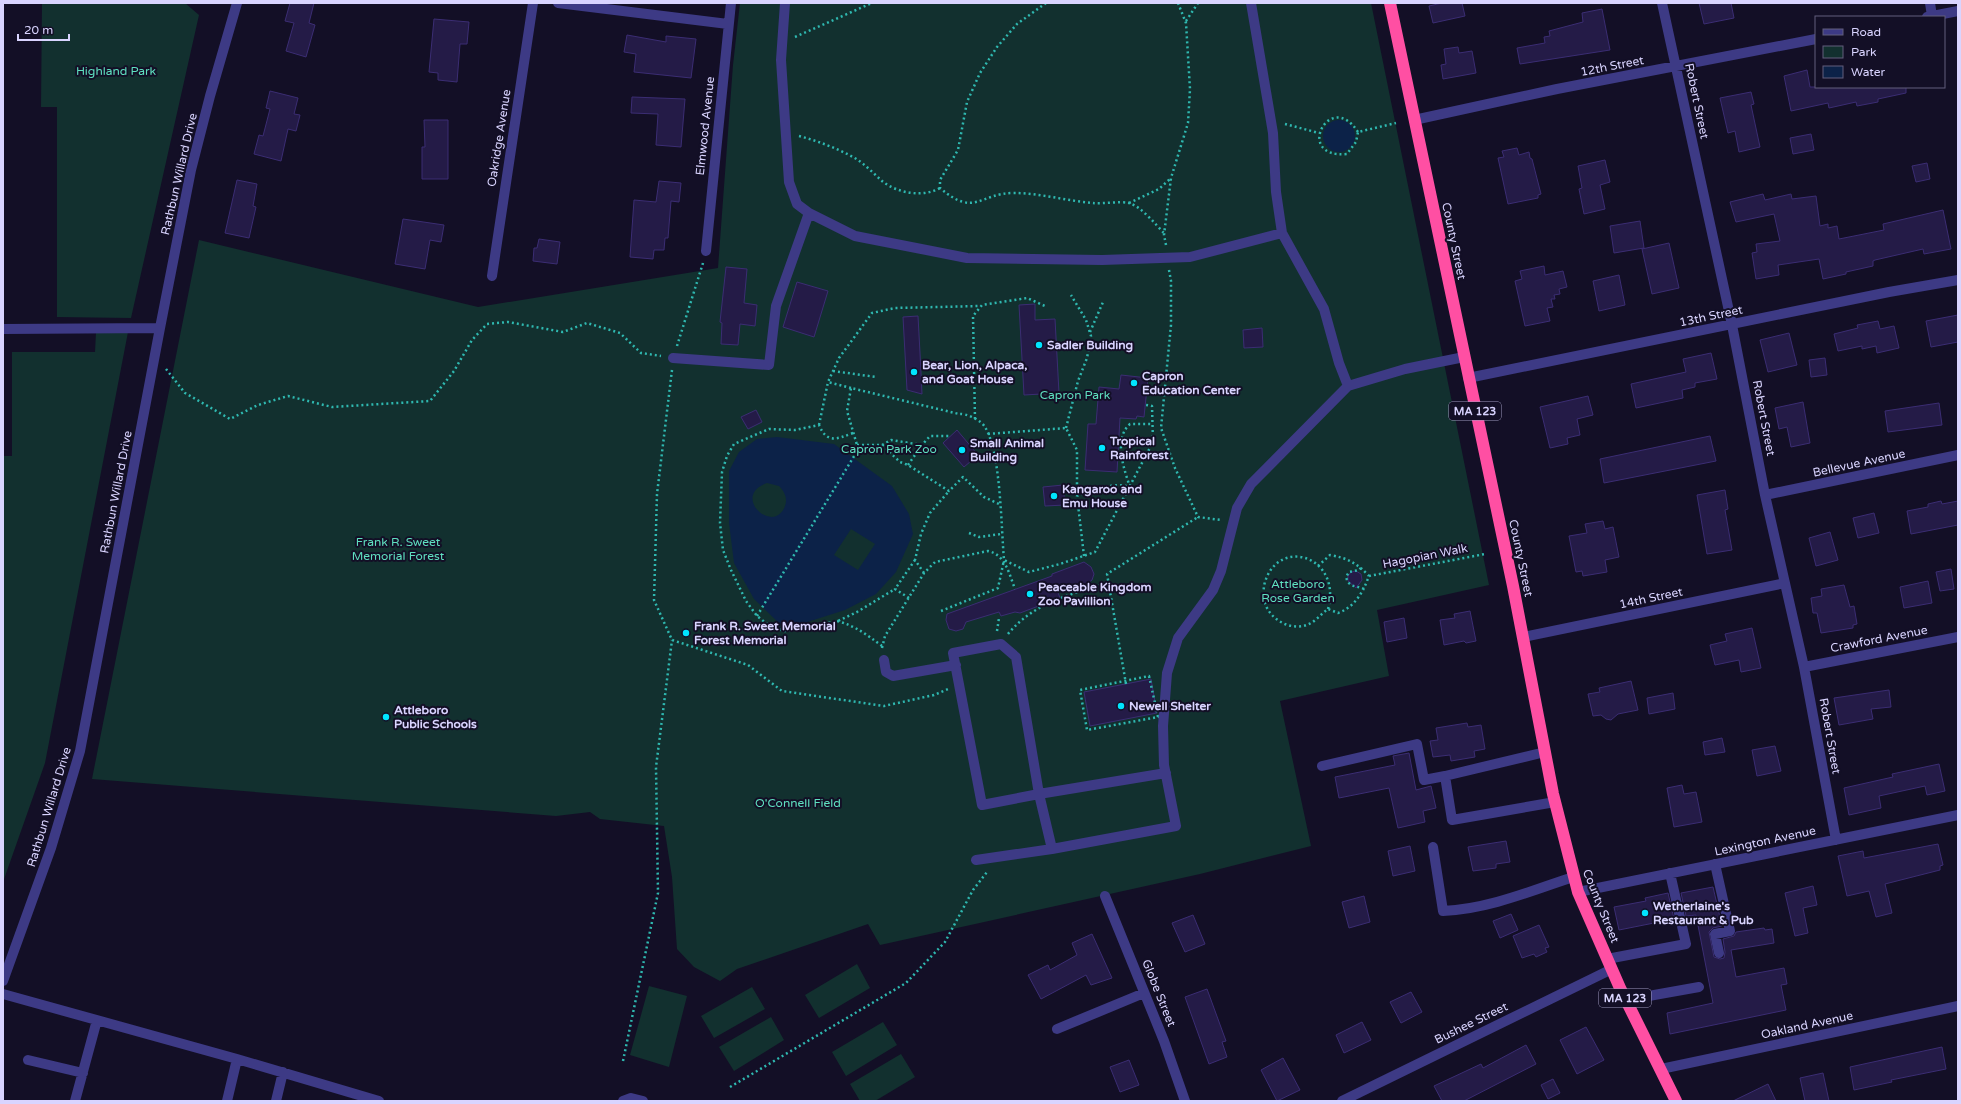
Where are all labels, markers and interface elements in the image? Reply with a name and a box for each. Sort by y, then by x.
scale bar [18,16,69,42]
legend [1815,16,1945,88]
text: 20 m [24,23,53,37]
text: Road [1851,25,1881,39]
text: Park [1851,45,1877,59]
street label: 12th Street [1579,53,1645,79]
street label: Robert Street [1682,62,1712,140]
park label: Highland Park [76,64,157,78]
text: Water [1851,65,1886,79]
street label: Elmwood Avenue [693,76,717,176]
street label: Oakridge Avenue [484,88,514,188]
street label: Rathbun Willard Drive [158,111,200,236]
street label: County Street [1439,201,1469,281]
street label: 13th Street [1678,302,1744,330]
place label: Sadler Building [1047,338,1133,353]
marker: Sadler Building [1034,340,1044,350]
place label: Bear, Lion, Alpaca, and Goat House [922,358,1027,386]
marker: Bear, Lion, Alpaca, and Goat House [909,367,919,377]
place label: Capron Education Center [1142,369,1241,397]
marker: Capron Education Center [1129,378,1139,388]
street label: Robert Street [1750,379,1778,457]
park label: Capron Park [1040,388,1111,402]
road number: MA 123 [1449,402,1501,420]
street label: Rathbun Willard Drive [97,429,135,555]
place label: Tropical Rainforest [1109,434,1169,462]
place label: Small Animal Building [970,436,1044,465]
park label: Capron Park Zoo [841,442,937,456]
marker: Tropical Rainforest [1097,443,1107,453]
marker: Small Animal Building [957,445,967,455]
street label: Bellevue Avenue [1811,446,1907,480]
place label: Kangaroo and Emu House [1062,482,1142,510]
marker: Kangaroo and Emu House [1049,491,1059,501]
street label: County Street [1506,518,1536,598]
park label: Frank R. Sweet Memorial Forest [352,535,445,563]
street label: Hagopian Walk [1381,541,1469,571]
park label: Attleboro Rose Garden [1261,577,1335,605]
place label: Peaceable Kingdom Zoo Pavillion [1038,580,1152,608]
street label: 14th Street [1618,584,1684,612]
marker: Peaceable Kingdom Zoo Pavillion [1025,589,1035,599]
place label: Frank R. Sweet Memorial Forest Memorial [694,619,836,647]
street label: Crawford Avenue [1829,623,1929,655]
marker: Frank R. Sweet Memorial Forest Memorial [681,628,691,638]
street label: Robert Street [1816,697,1844,775]
place label: Newell Shelter [1129,699,1211,713]
marker: Newell Shelter [1116,701,1126,711]
place label: Attleboro Public Schools [394,703,477,731]
marker: Attleboro Public Schools [381,712,391,722]
street label: Rathbun Willard Drive [24,745,74,869]
park label: O'Connell Field [755,796,841,810]
street label: Lexington Avenue [1713,823,1817,859]
street label: County Street [1580,867,1622,945]
place label: Wetherlaine's Restaurant & Pub [1653,899,1754,927]
marker: Wetherlaine's Restaurant & Pub [1640,908,1650,918]
street label: Globe Street [1139,957,1179,1029]
road number: MA 123 [1599,989,1651,1007]
street label: Bushee Street [1432,999,1510,1047]
street label: Oakland Avenue [1760,1008,1854,1042]

